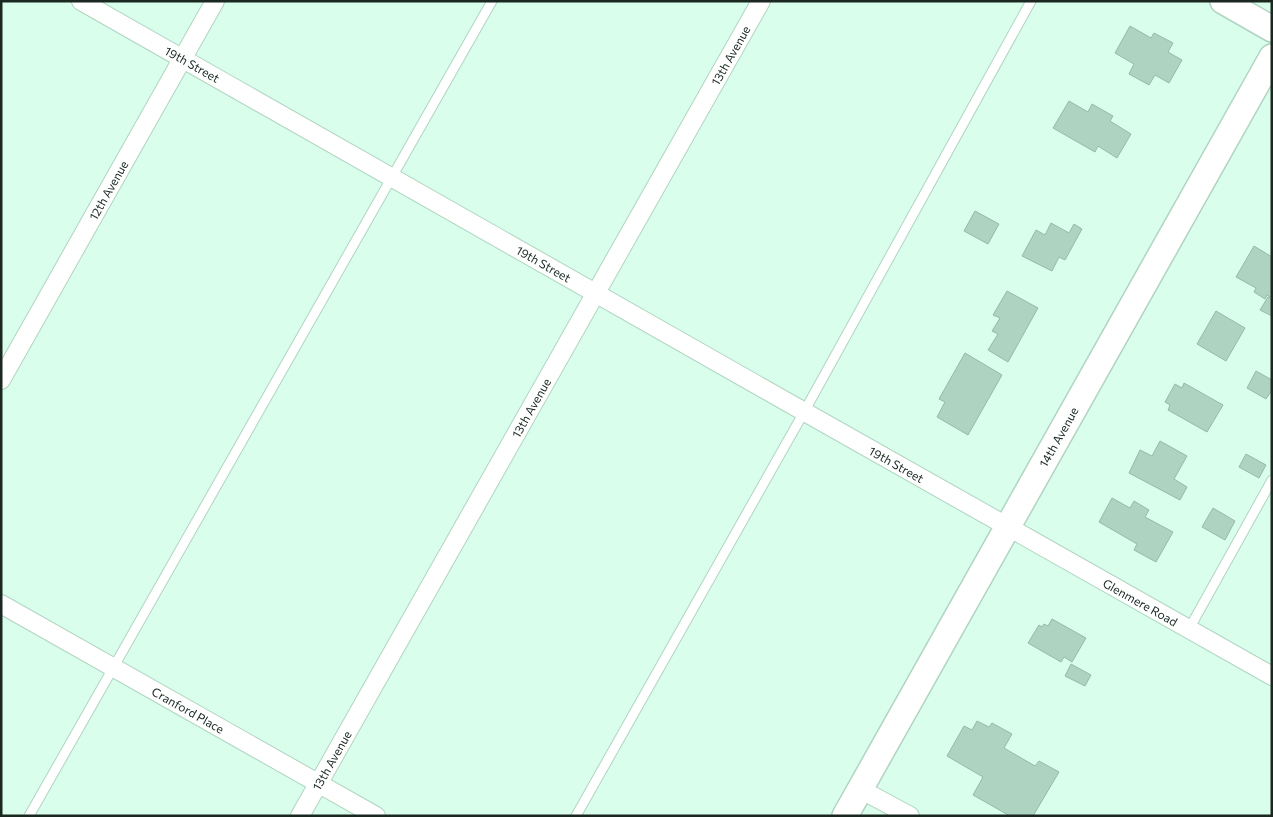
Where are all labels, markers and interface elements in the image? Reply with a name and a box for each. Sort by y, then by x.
street label: 13th Avenue [708,23,753,88]
street label: 19th Street [163,43,222,85]
street label: 12th Avenue [86,158,131,222]
street label: 19th Street [514,242,574,285]
street label: 13th Avenue [509,376,553,440]
street label: 14th Avenue [1036,404,1081,469]
street label: 19th Street [867,443,926,485]
street label: Glenmere Road [1101,576,1180,629]
street label: Cranford Place [150,684,227,736]
street label: 13th Avenue [309,728,354,793]

